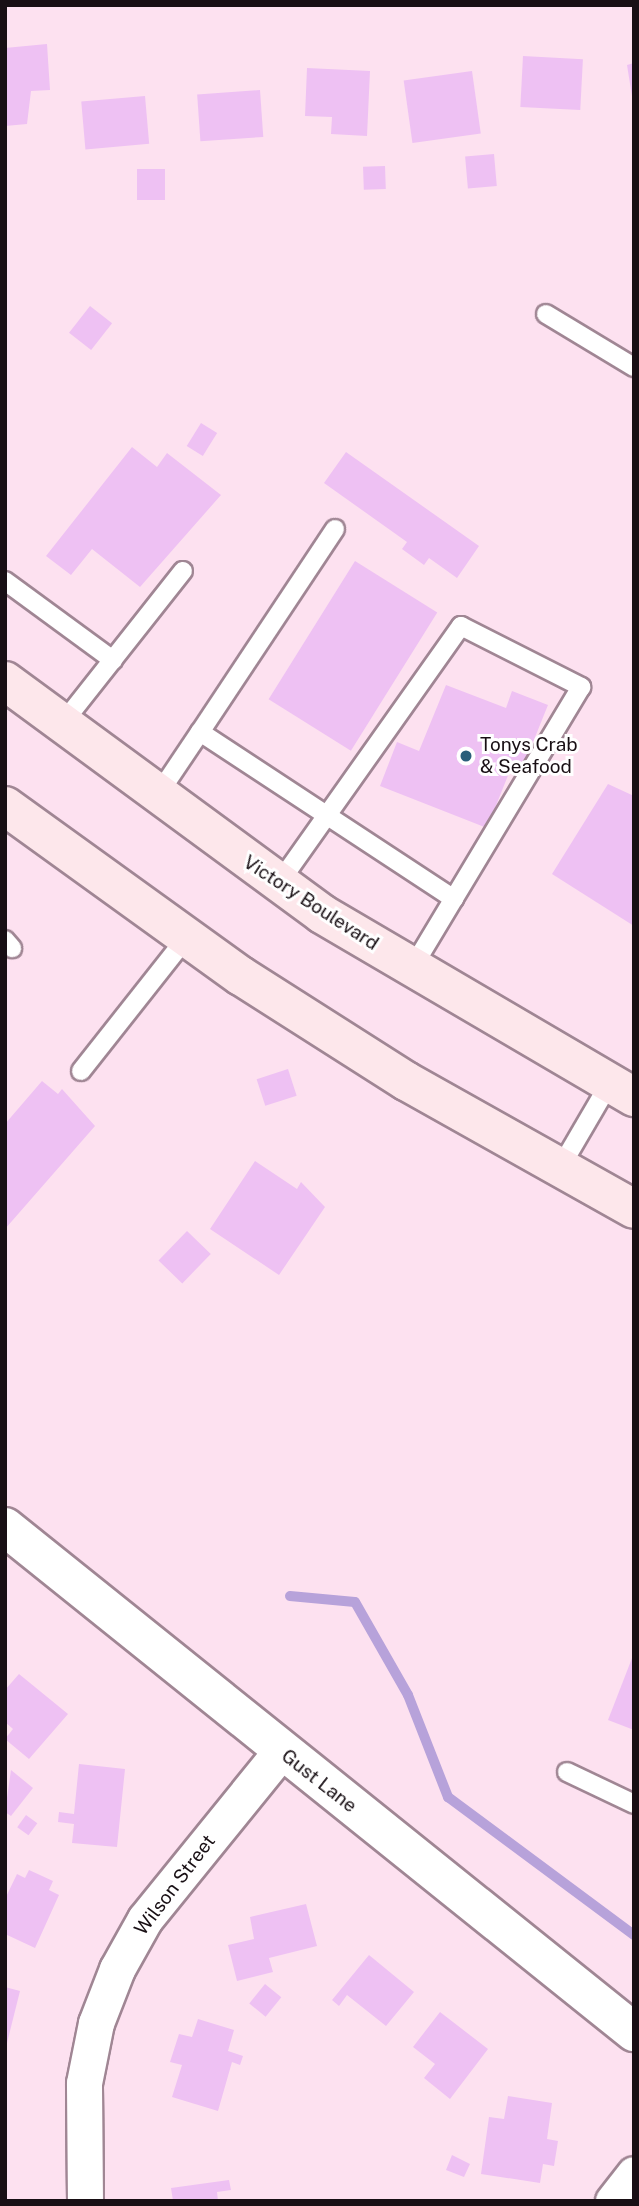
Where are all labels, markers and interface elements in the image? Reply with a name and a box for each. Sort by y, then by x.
place label: Tonys Crab & Seafood [480,734,578,778]
marker: Tonys Crab & Seafood [458,748,474,764]
street label: Victory Boulevard [239,851,383,955]
street label: Gust Lane [277,1745,361,1817]
street label: Wilson Street [130,1830,220,1940]

